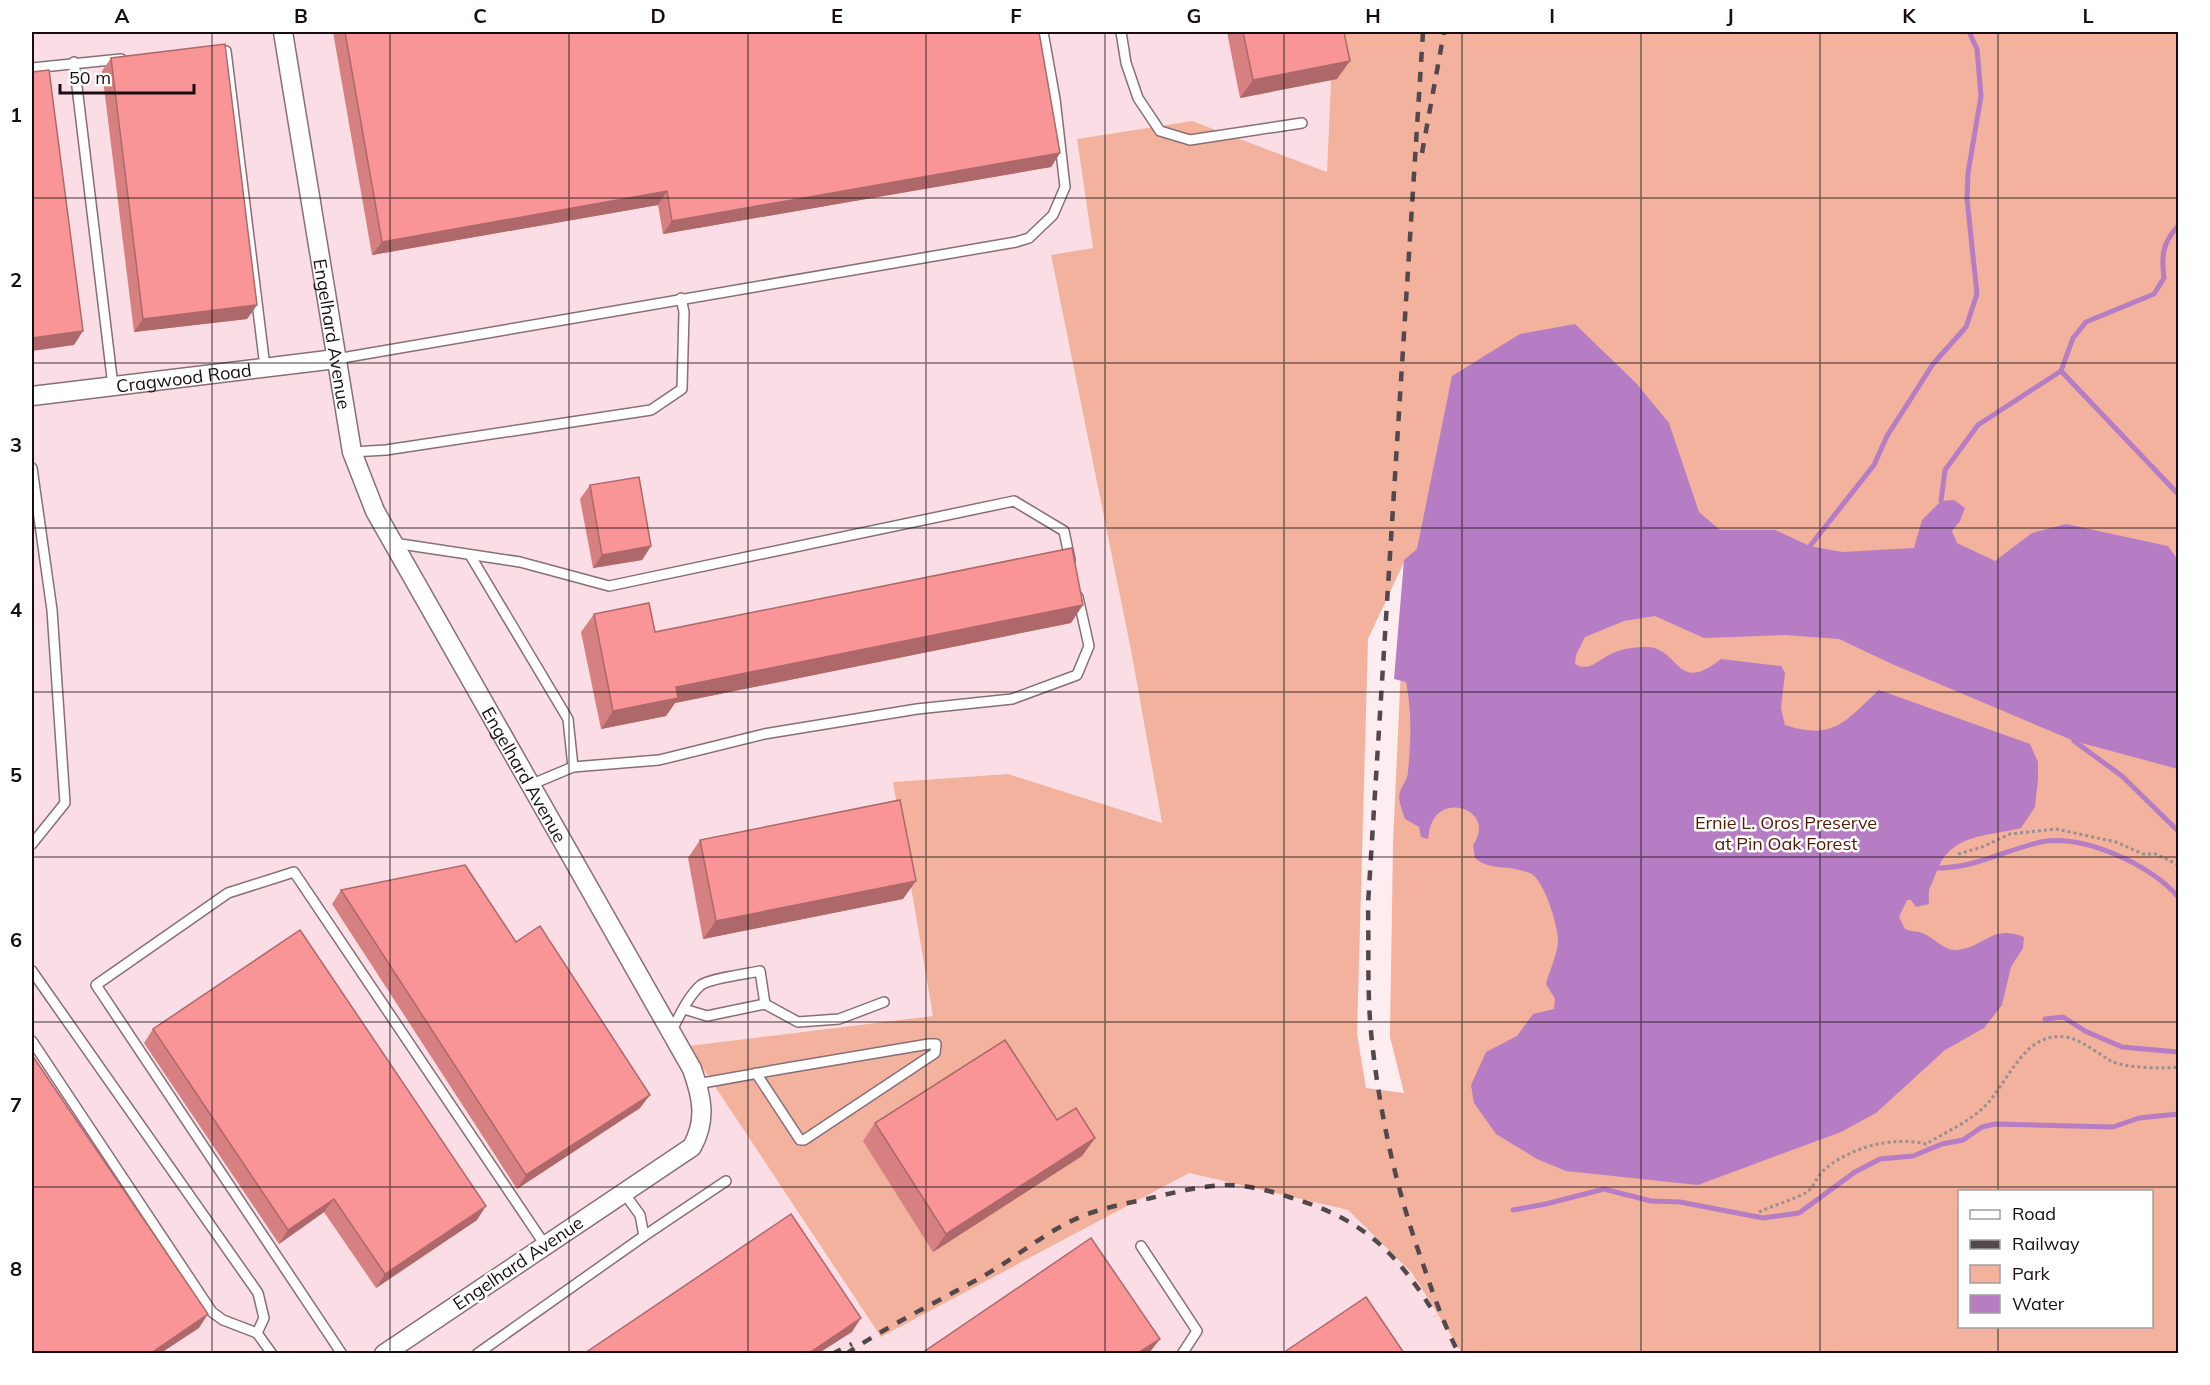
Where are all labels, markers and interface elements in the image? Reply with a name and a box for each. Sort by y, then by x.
text: A [115,3,130,28]
text: B [294,3,308,28]
text: C [473,3,487,28]
text: D [650,3,666,28]
text: E [831,3,843,28]
text: F [1010,3,1022,28]
text: G [1187,3,1201,28]
text: H [1365,3,1381,28]
text: I [1549,3,1555,28]
text: J [1726,3,1734,28]
text: K [1902,3,1916,28]
text: L [2082,3,2094,28]
scale bar [60,57,194,95]
text: 50 m [69,66,111,89]
text: 1 [10,102,22,127]
street label: Engelhard Avenue [309,257,356,411]
text: 2 [10,267,22,292]
street label: Cragwood Road [115,358,253,397]
text: 3 [10,432,22,457]
text: 4 [10,597,22,622]
street label: Engelhard Avenue [477,703,572,846]
text: 5 [10,762,22,787]
park label: Ernie L. Oros Preserve at Pin Oak Forest [1695,811,1877,855]
text: 6 [10,927,22,952]
text: 7 [10,1092,22,1117]
legend [1958,1190,2153,1328]
text: Road [2012,1202,2056,1225]
street label: Engelhard Avenue [449,1211,587,1315]
text: Railway [2012,1232,2080,1255]
text: 8 [10,1256,22,1281]
text: Park [2012,1262,2051,1285]
text: Water [2012,1292,2065,1315]

